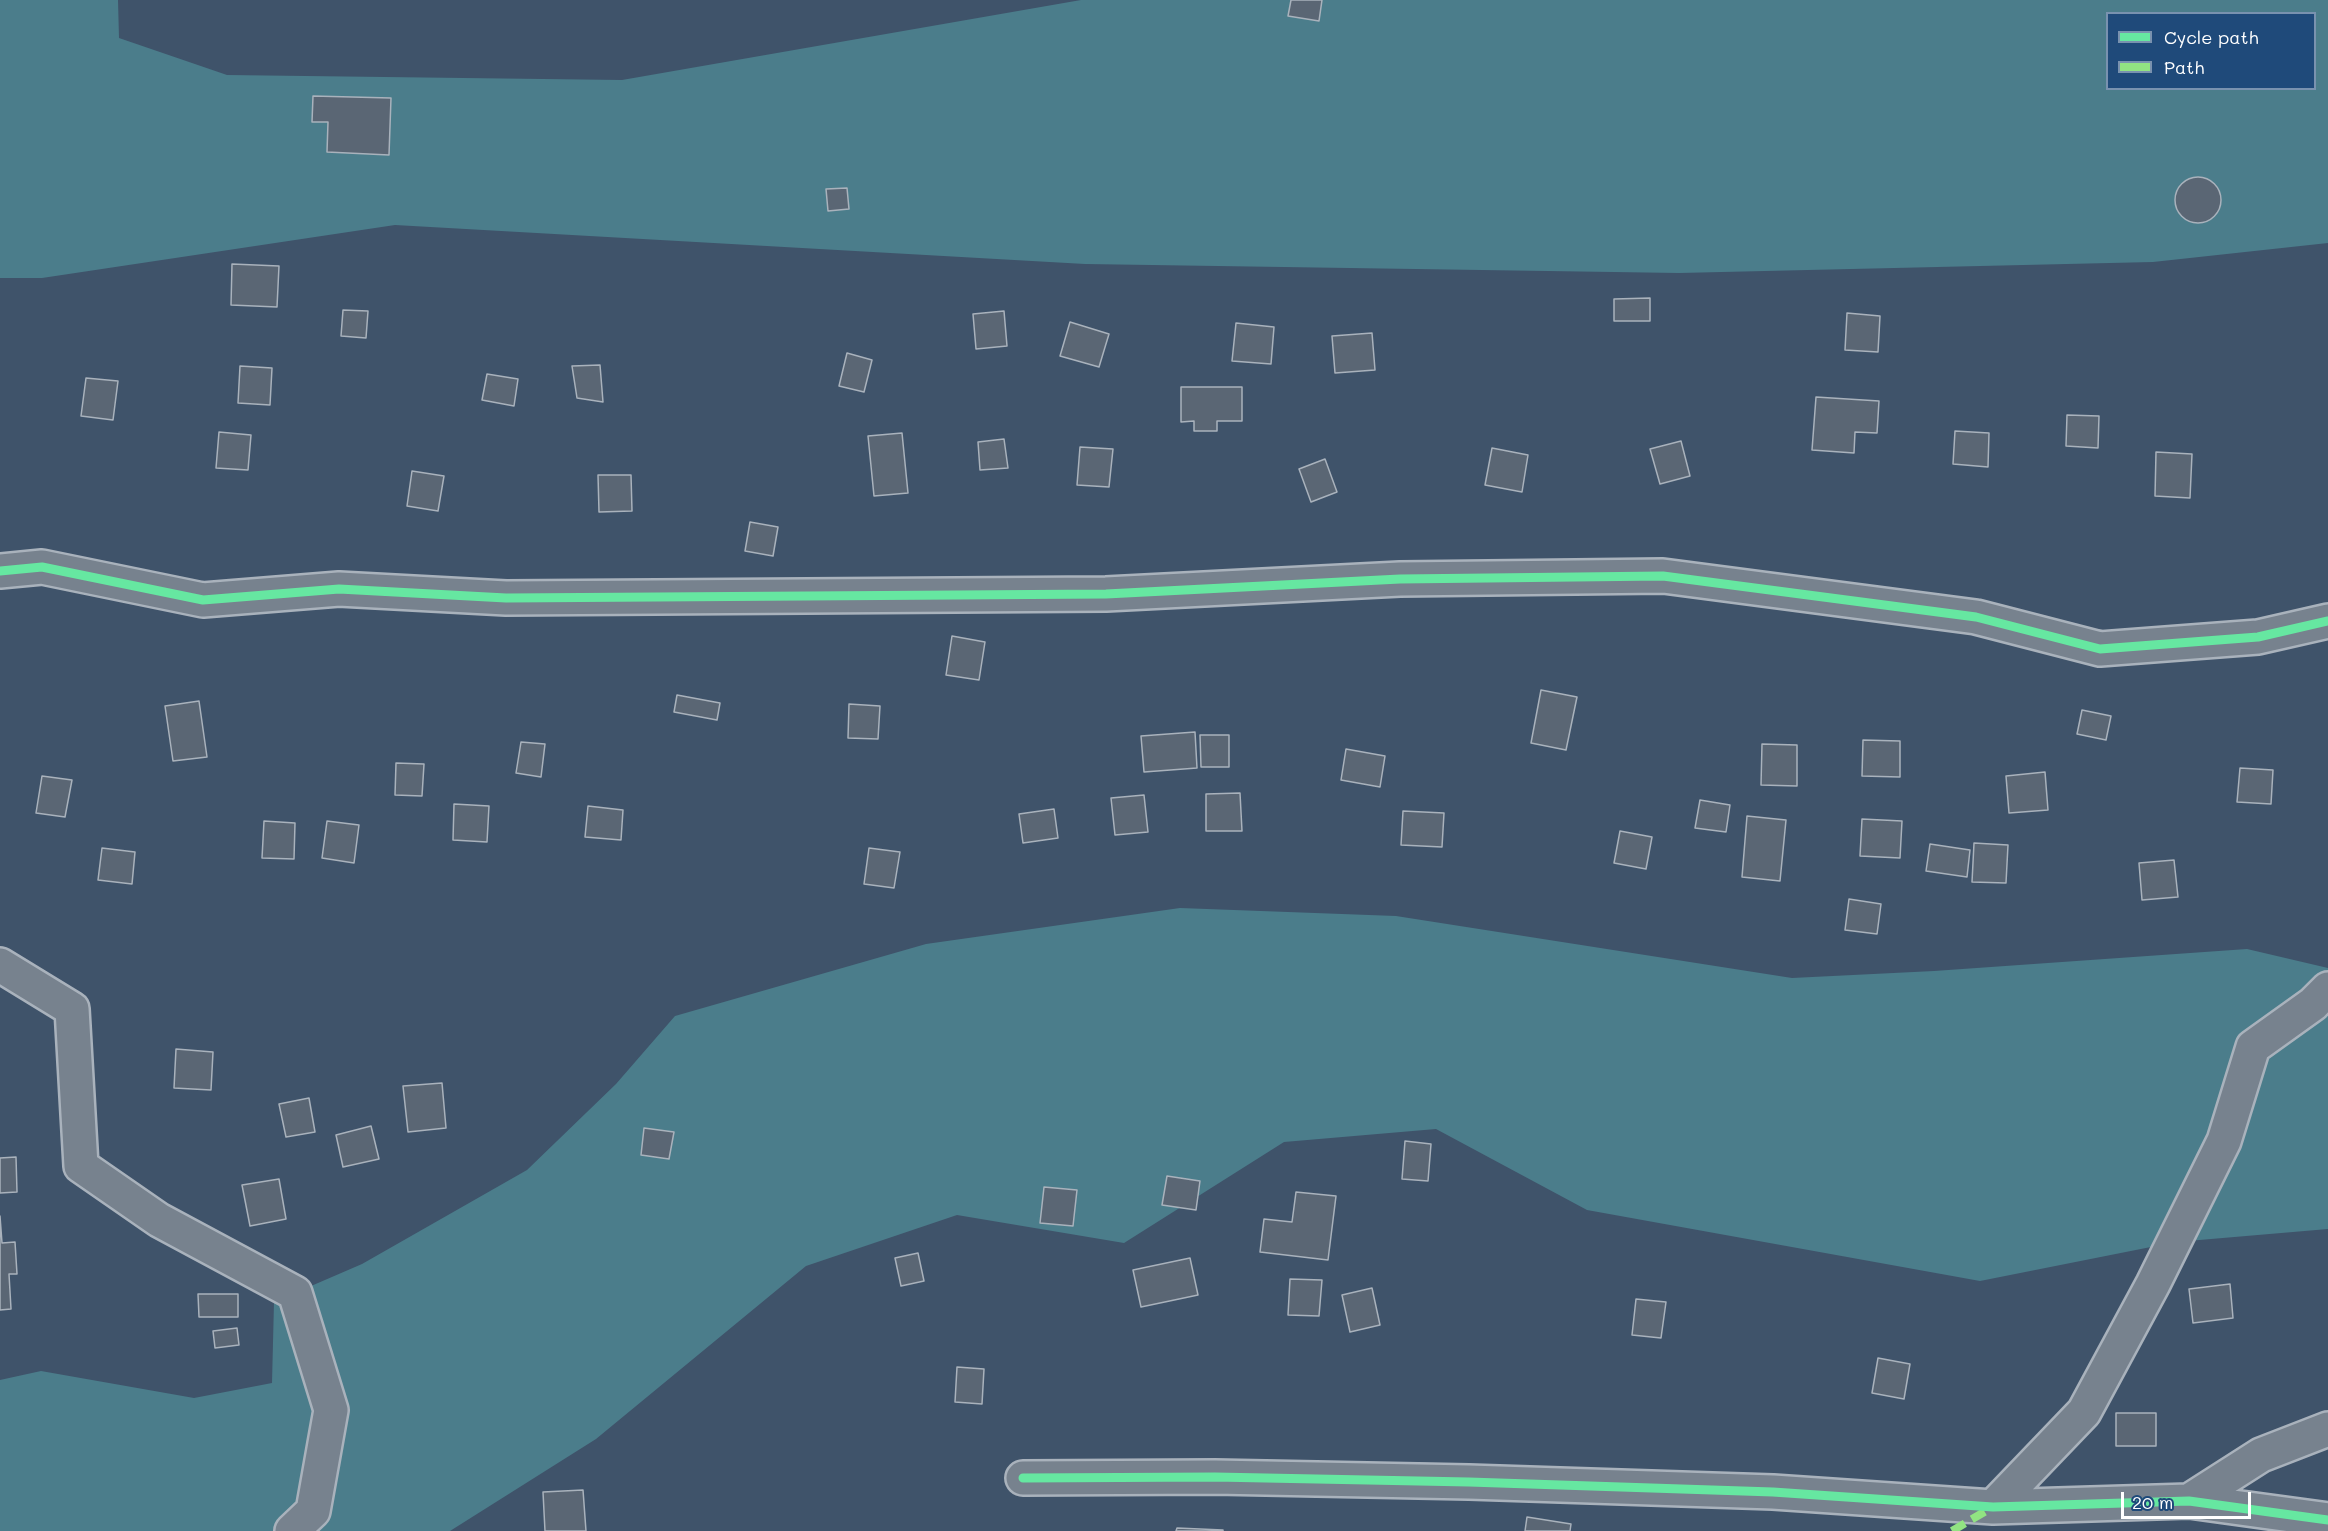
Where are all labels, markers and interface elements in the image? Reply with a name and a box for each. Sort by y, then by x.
legend [2106,12,2316,90]
text: Cycle path [2164,25,2259,49]
text: Path [2164,55,2204,79]
scale bar [2124,1480,2254,1518]
text: 20 m [2132,1490,2173,1514]

